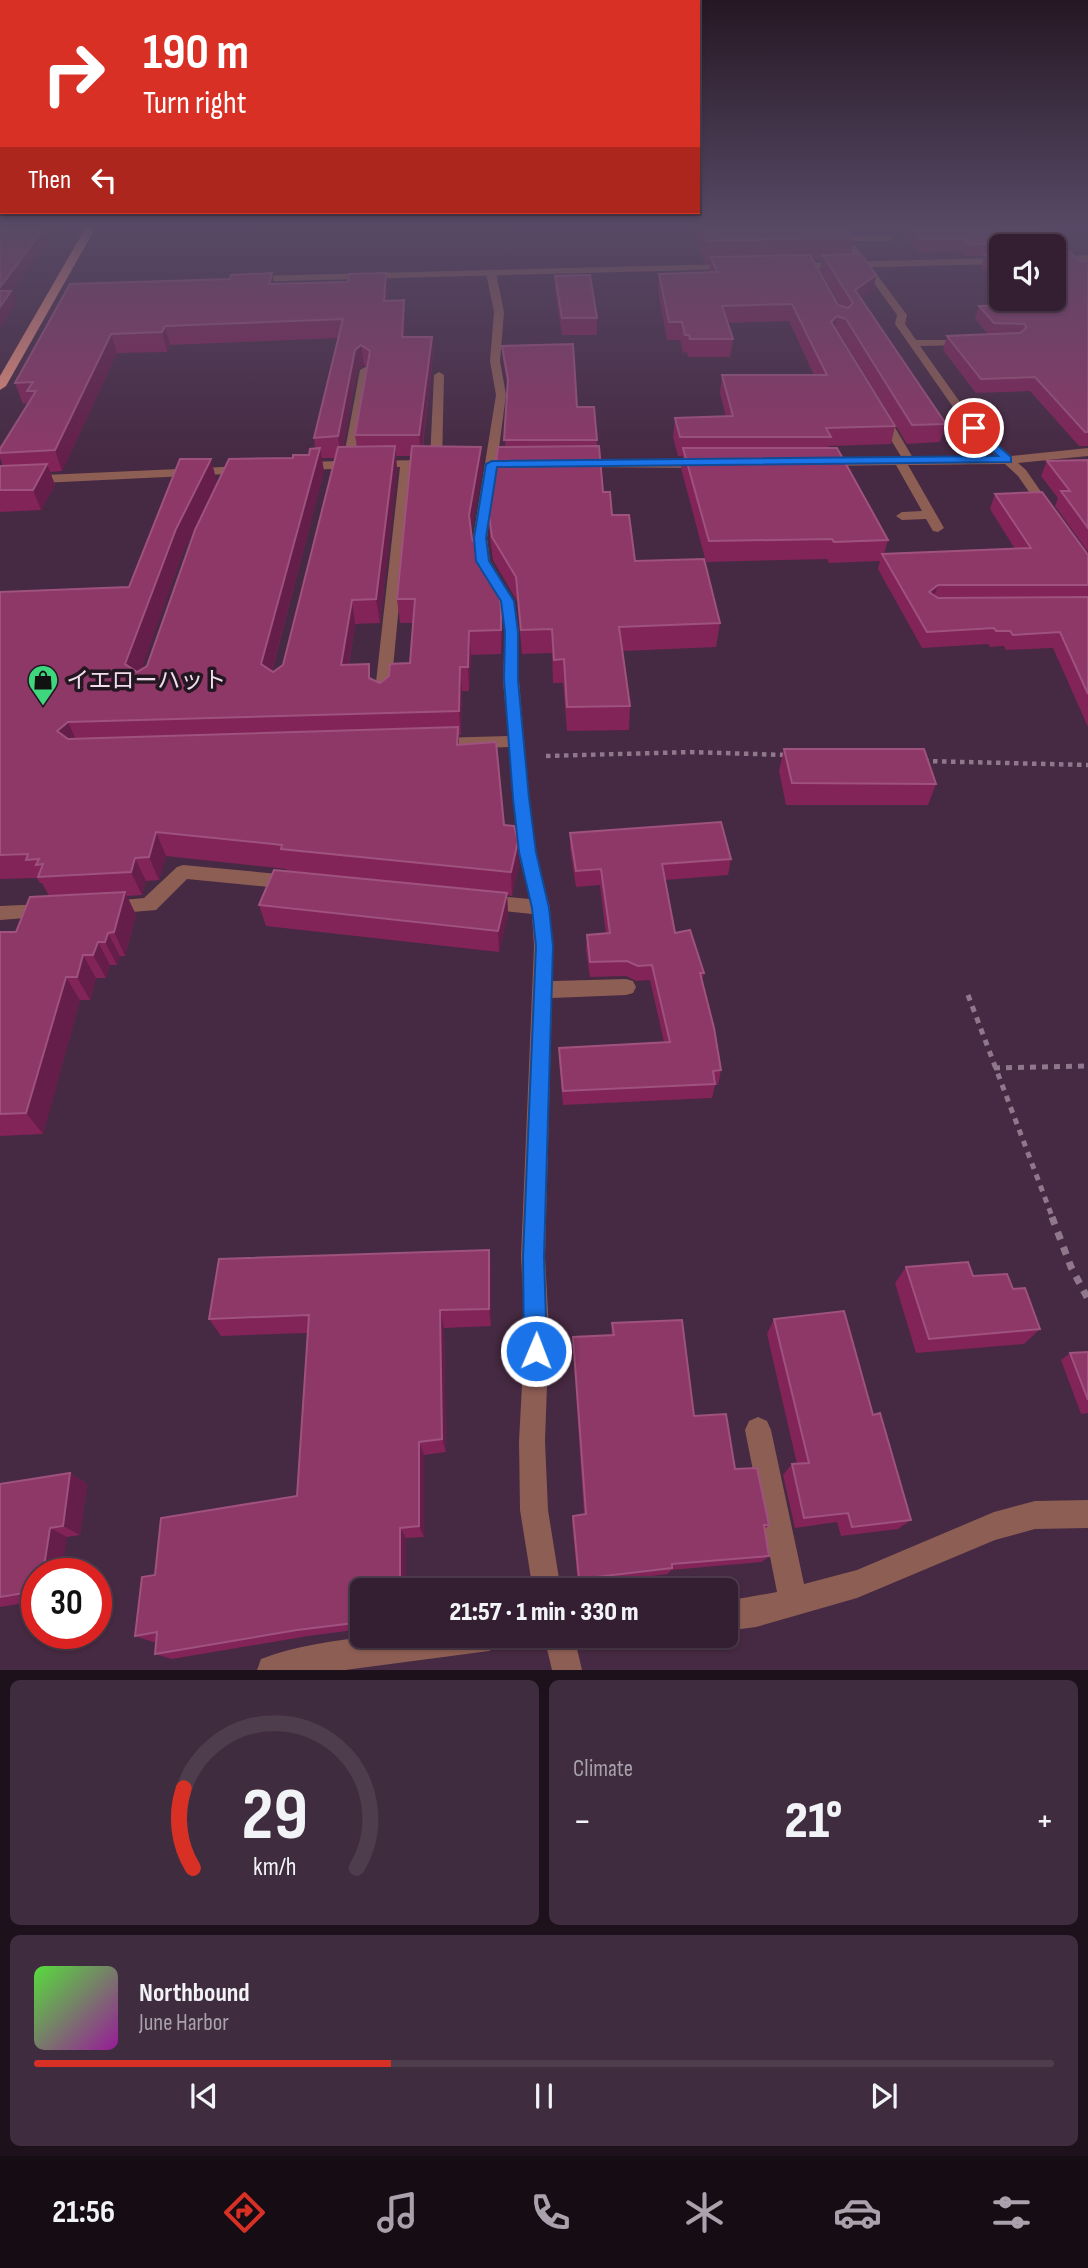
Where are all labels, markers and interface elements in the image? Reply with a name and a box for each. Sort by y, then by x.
text: 190 m [143,24,249,83]
icon: right [28,28,119,119]
text: Turn right [143,84,247,123]
icon: left [85,161,123,199]
text: Then [28,165,71,196]
map controls [989,234,1066,311]
button: sound [989,234,1066,311]
pin [944,398,1004,458]
icon: arrive [955,409,993,447]
shop icon: イエローハット [26,663,60,707]
place label: イエローハット [66,667,226,695]
position arrow [499,1314,573,1388]
speed limit sign: 30 [21,1558,112,1649]
text: 21:57 · 1 min · 330 m [449,1597,639,1628]
text: Climate [573,1755,633,1783]
text: 29 [241,1773,308,1861]
text: 21° [785,1790,843,1853]
text: − [573,1799,592,1844]
text: + [1035,1799,1054,1844]
text: km/h [253,1852,296,1883]
text: Northbound [139,1978,250,2009]
text: June Harbor [139,2009,229,2037]
icon: previous [185,2077,223,2115]
icon: pause [525,2077,563,2115]
icon: next [865,2077,903,2115]
icon: directions [220,2188,269,2237]
icon: music [373,2188,422,2237]
icon: phone [526,2188,575,2237]
icon: climate [680,2188,729,2237]
icon: car [833,2188,882,2237]
icon: filters [987,2188,1036,2237]
text: 21:56 [52,2193,115,2232]

